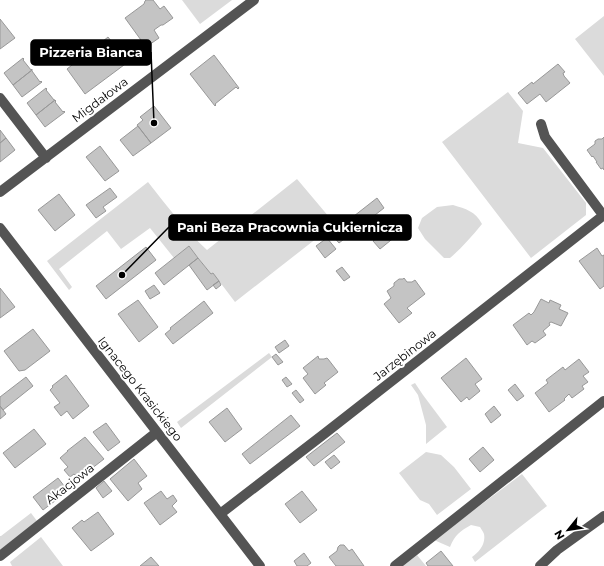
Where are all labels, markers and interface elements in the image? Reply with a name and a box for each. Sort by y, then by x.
callout: Pizzeria Bianca [31,40,151,65]
text: Pizzeria Bianca [39,44,143,60]
street label: Migdałowa [69,74,131,126]
callout: Pani Beza Pracownia Cukiernicza [169,215,411,240]
text: Pani Beza Pracownia Cukiernicza [177,219,403,235]
street label: Jarzębinowa [370,325,439,384]
street label: Ignacego Krasickiego [95,333,186,444]
street label: Akacjowa [42,460,97,507]
north arrow [548,510,588,550]
text: N [551,528,568,542]

